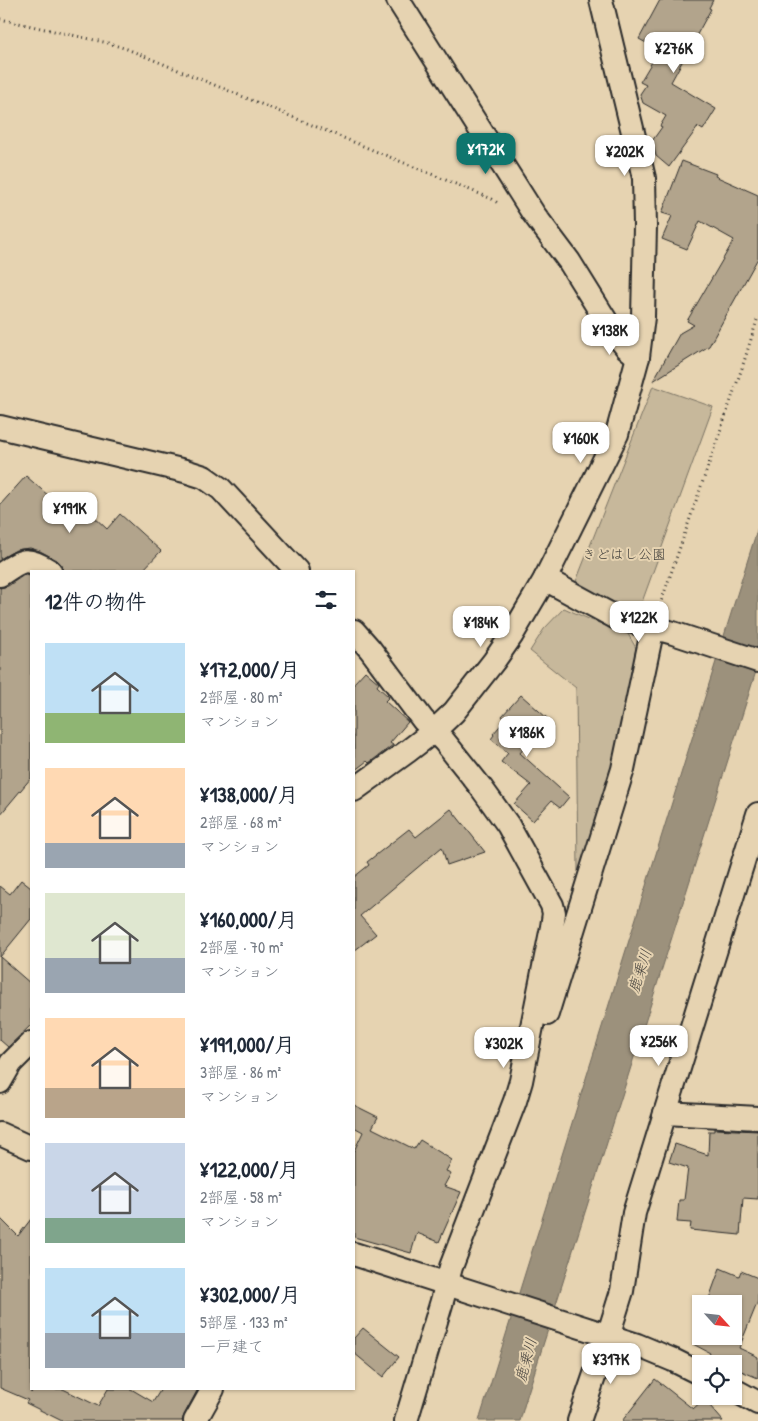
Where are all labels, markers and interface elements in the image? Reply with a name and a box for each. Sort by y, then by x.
pin: ¥276K [639,32,709,74]
text: ¥276K [655,37,693,59]
pin: ¥172K [451,132,521,175]
pin: ¥202K [590,134,660,177]
text: ¥172K [467,138,505,160]
text: ¥202K [606,140,644,162]
pin: ¥138K [575,314,645,356]
text: ¥138K [592,319,628,341]
pin: ¥160K [546,422,616,464]
text: ¥160K [563,427,599,449]
pin: ¥191K [35,492,105,534]
text: ¥191K [53,497,87,519]
park label: きどはし公園 [582,544,666,563]
icon: filters [312,586,340,614]
text: 12件の物件 [45,587,146,616]
pin: ¥122K [604,600,674,643]
pin: ¥184K [446,606,516,648]
text: ¥122K [621,606,657,628]
text: ¥184K [464,611,498,633]
text: ¥172,000/月 [200,655,300,684]
icon: home [85,663,145,723]
text: 2部屋 · 80 m² [200,686,282,708]
text: マンション [200,710,279,732]
pin: ¥186K [492,716,562,758]
text: ¥186K [510,721,544,743]
text: ¥138,000/月 [200,780,298,809]
icon: home [85,788,145,848]
text: 2部屋 · 68 m² [200,811,282,833]
text: マンション [200,835,279,857]
text: ¥160,000/月 [200,905,298,934]
icon: home [85,913,145,973]
text: 2部屋 · 70 m² [200,936,283,958]
water label: 鹿乗川 [623,946,656,995]
text: マンション [200,960,279,982]
pin: ¥256K [624,1024,694,1067]
pin: ¥302K [469,1026,539,1069]
text: ¥191,000/月 [200,1030,295,1059]
text: ¥256K [641,1030,677,1052]
text: ¥302K [485,1032,523,1054]
icon: home [85,1038,145,1098]
text: 3部屋 · 86 m² [200,1061,281,1083]
text: マンション [200,1085,279,1107]
text: ¥122,000/月 [200,1155,299,1184]
icon: home [85,1163,145,1223]
text: 2部屋 · 58 m² [200,1186,282,1208]
text: マンション [200,1210,279,1232]
text: ¥302,000/月 [200,1280,301,1309]
icon: home [85,1288,145,1348]
north arrow [692,1295,742,1345]
map controls [692,1295,742,1405]
text: 5部屋 · 133 m² [200,1311,288,1333]
text: 一戸建て [200,1335,264,1357]
water label: 鹿乗川 [510,1335,541,1384]
pin: ¥317K [576,1342,646,1385]
text: ¥317K [593,1348,629,1370]
button: locate [692,1355,742,1405]

